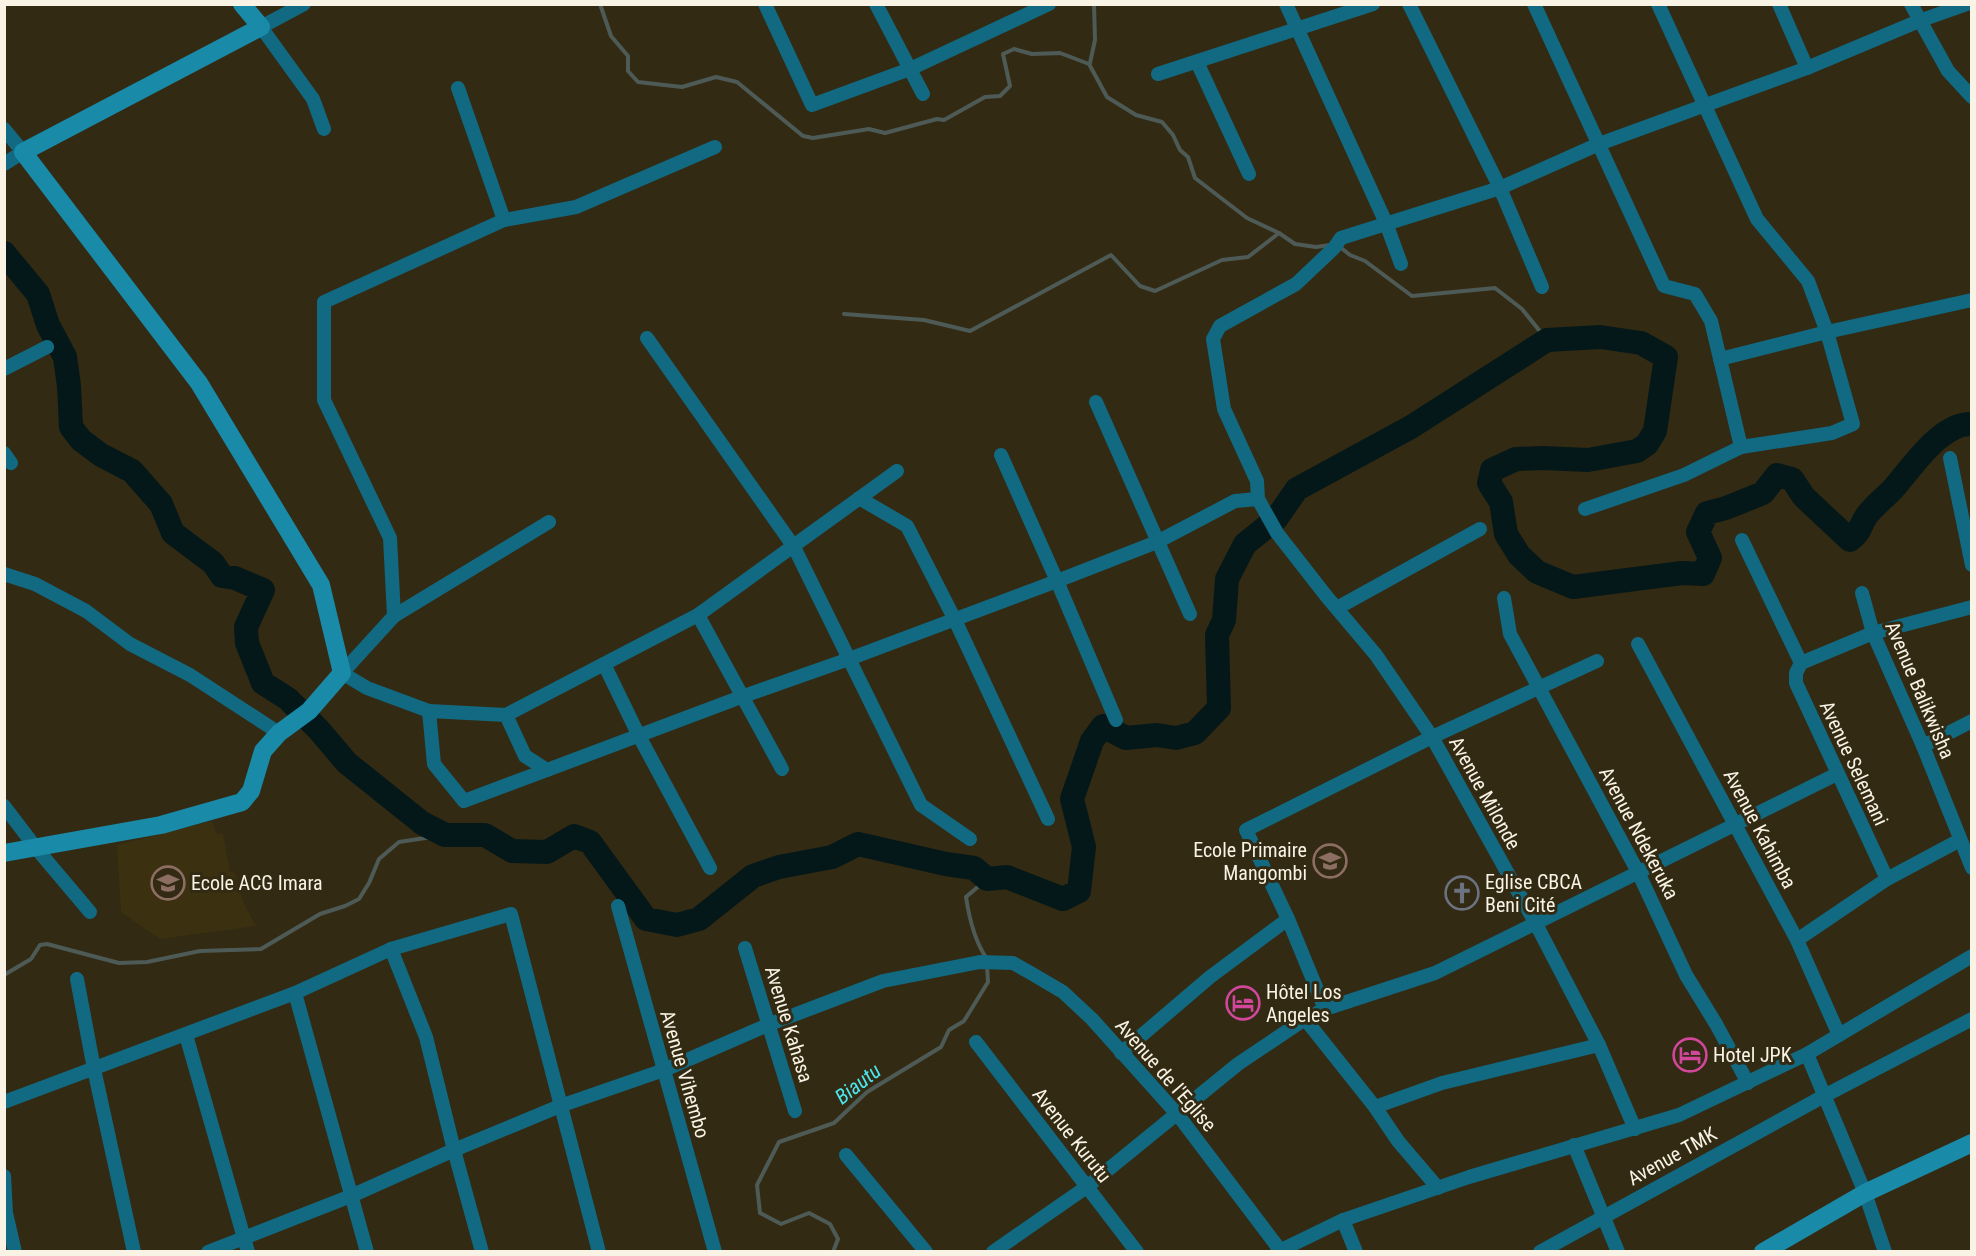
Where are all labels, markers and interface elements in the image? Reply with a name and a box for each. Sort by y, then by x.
street label: Avenue Balikwisha [1880,618,1960,762]
street label: Avenue Selemani [1815,697,1893,829]
street label: Avenue Milonde [1444,732,1526,854]
street label: Avenue Ndekeruka [1594,763,1684,903]
street label: Avenue Kahimba [1719,765,1801,893]
place label: Ecole Primaire Mangombi [1193,838,1307,885]
school or university icon: Ecole Primaire Mangombi [1312,843,1348,879]
school or university icon: Ecole ACG Imara [150,865,186,901]
place label: Eglise CBCA Beni Cité [1485,870,1582,917]
place label: Ecole ACG Imara [191,871,323,895]
church icon: Eglise CBCA Beni Cité [1444,875,1480,911]
street label: Avenue Kahasa [760,963,818,1085]
place label: Hôtel Los Angeles [1266,980,1342,1027]
hotel icon: Hôtel Los Angeles [1225,985,1261,1021]
street label: Avenue Vihembo [655,1007,715,1141]
street label: Avenue de l'Eglise [1111,1014,1221,1136]
hotel icon: Hotel JPK [1672,1037,1708,1073]
place label: Hotel JPK [1713,1043,1792,1067]
water label: Biautu [830,1059,886,1109]
street label: Avenue Kurutu [1027,1083,1117,1187]
street label: Avenue TMK [1623,1122,1721,1190]

